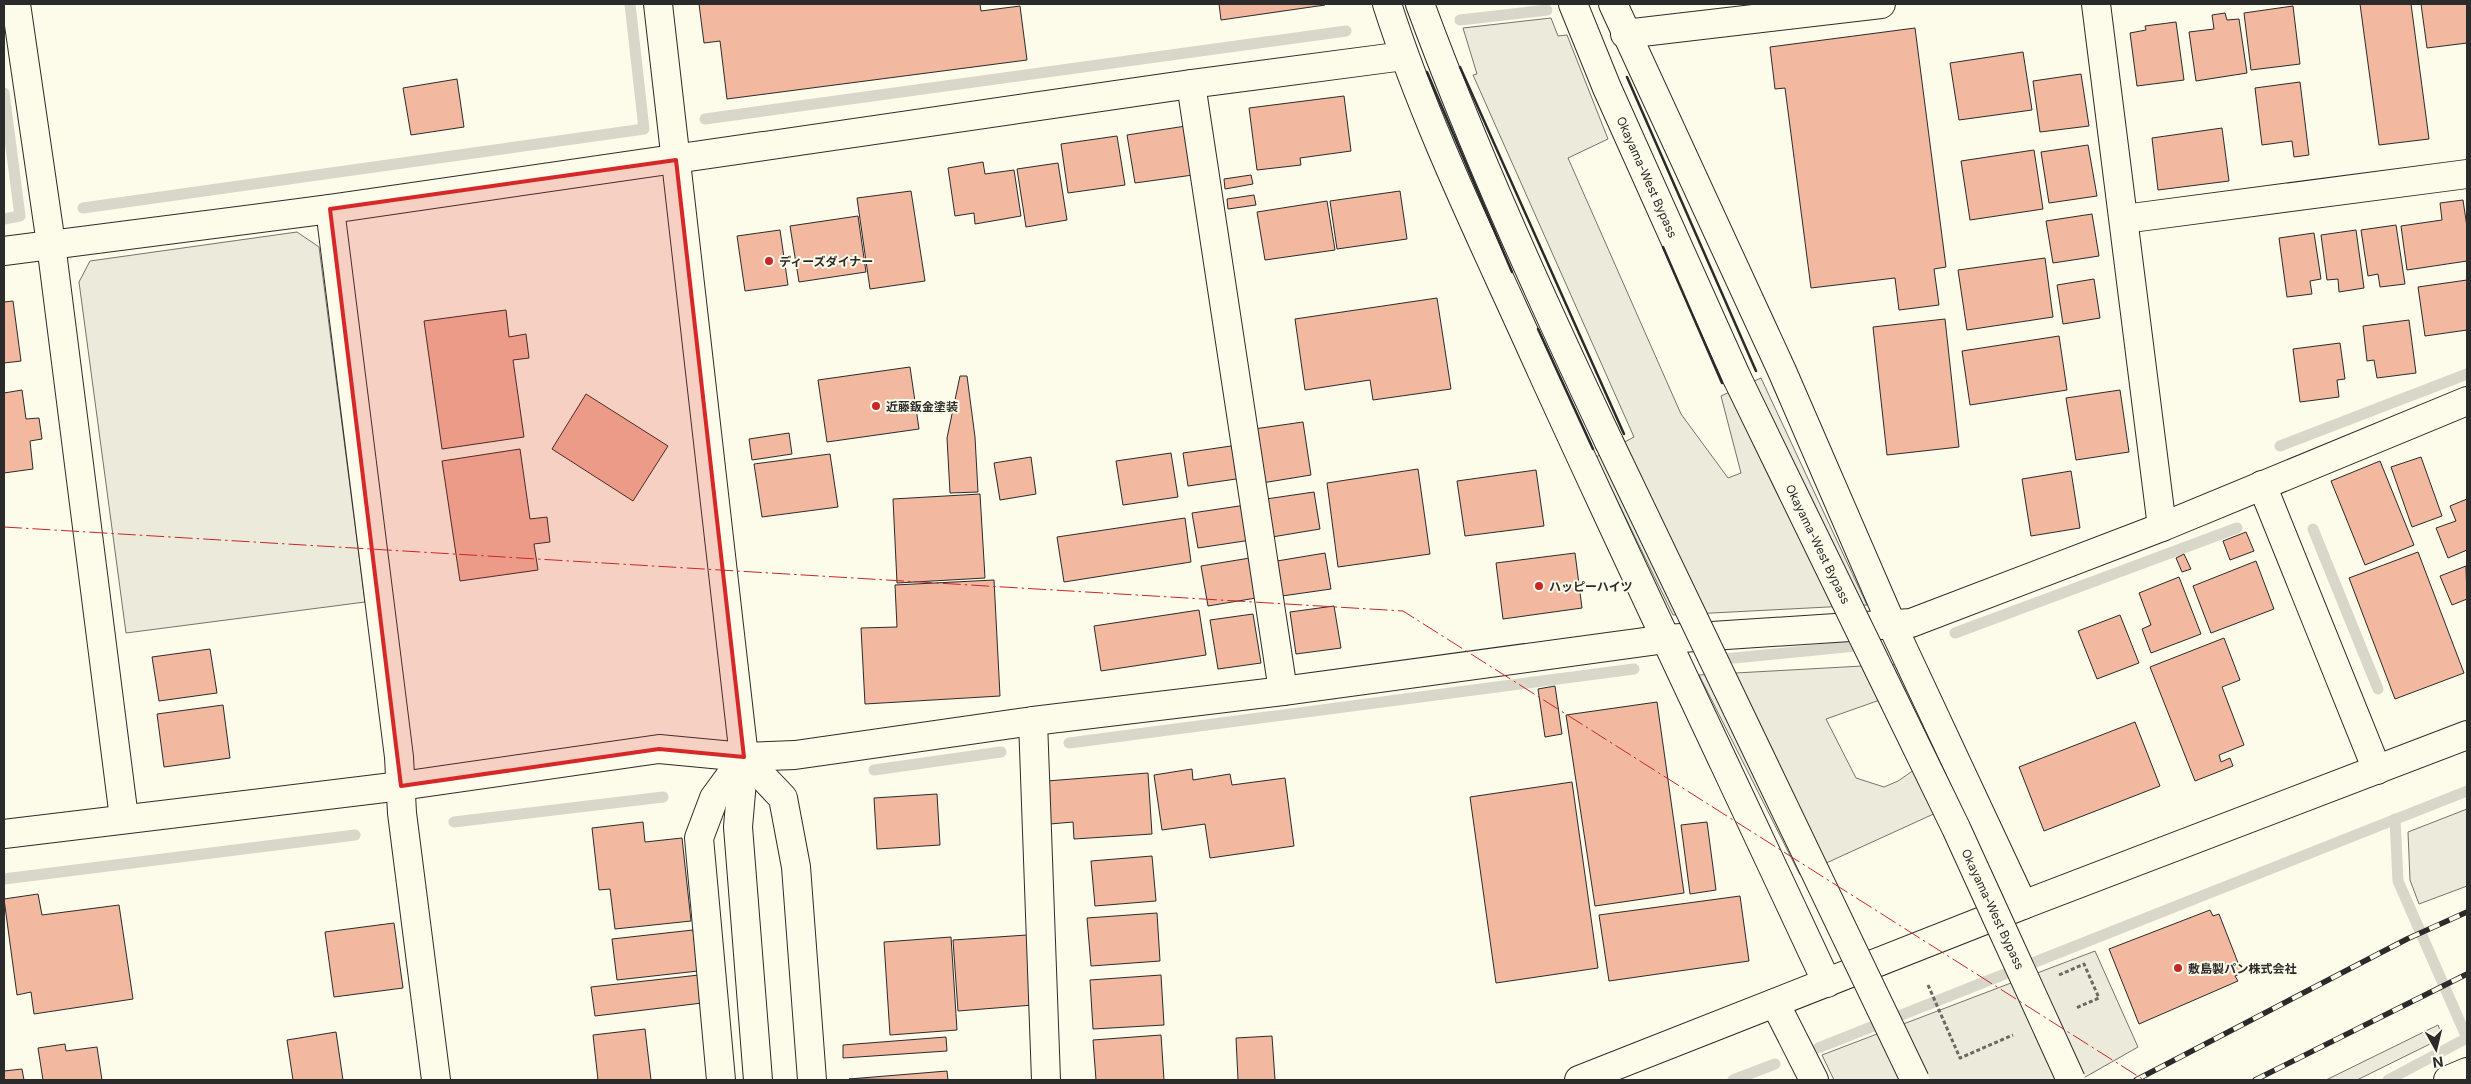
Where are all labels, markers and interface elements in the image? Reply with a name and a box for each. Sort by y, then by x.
street label: Okayama-West Bypass [1613,114,1681,240]
place label: ディーズダイナー [779,254,873,269]
marker: ディーズダイナー [763,255,775,267]
place label: 近藤鈑金塗装 [886,399,958,414]
marker: 近藤鈑金塗装 [870,400,882,412]
street label: Okayama-West Bypass [1782,482,1854,606]
place label: ハッピーハイツ [1549,579,1633,594]
marker: ハッピーハイツ [1533,580,1545,592]
street label: Okayama-West Bypass [1958,846,2028,972]
place label: 敷島製パン株式会社 [2188,961,2297,976]
marker: 敷島製パン株式会社 [2172,962,2184,974]
north arrow [2411,1024,2461,1074]
text: N [2431,1053,2444,1072]

